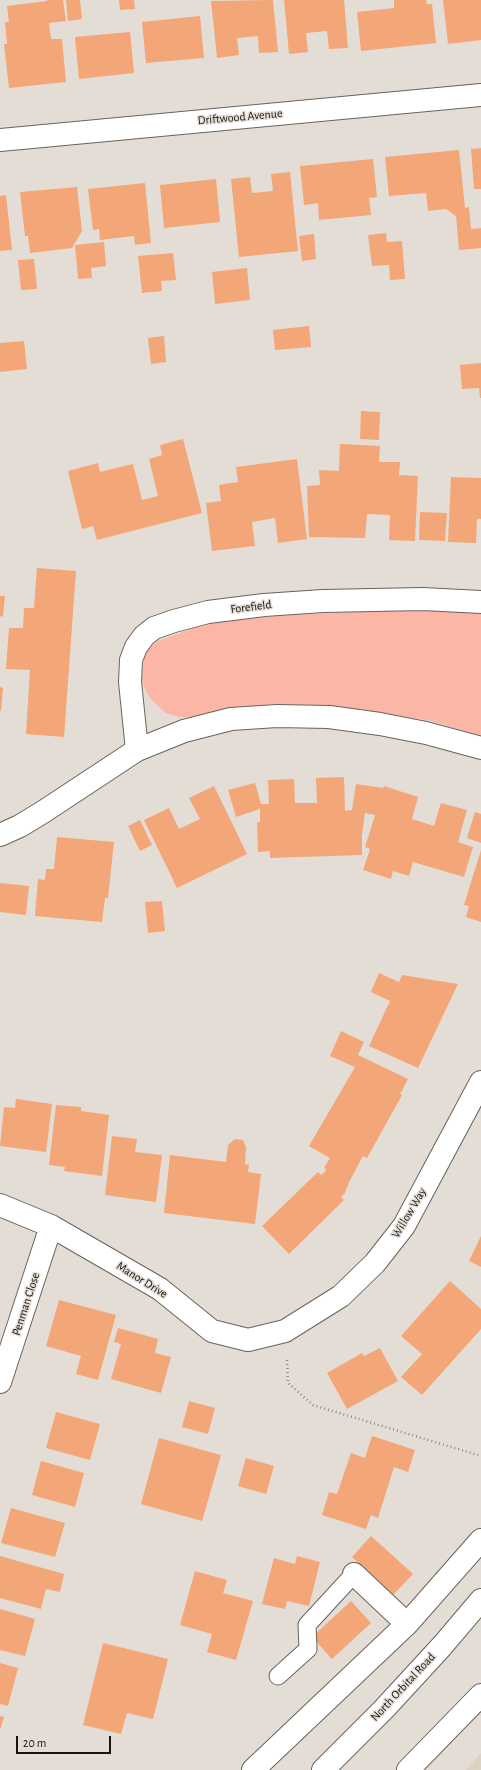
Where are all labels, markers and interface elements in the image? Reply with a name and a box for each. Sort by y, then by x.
street label: Driftwood Avenue [197,106,283,128]
street label: Forefield [230,597,272,617]
street label: Willow Way [388,1185,430,1241]
street label: Manor Drive [114,1259,170,1301]
street label: Penman Close [9,1271,43,1337]
street label: North Orbital Road [368,1650,438,1724]
scale bar [18,1728,113,1754]
text: 20 m [23,1737,46,1749]

